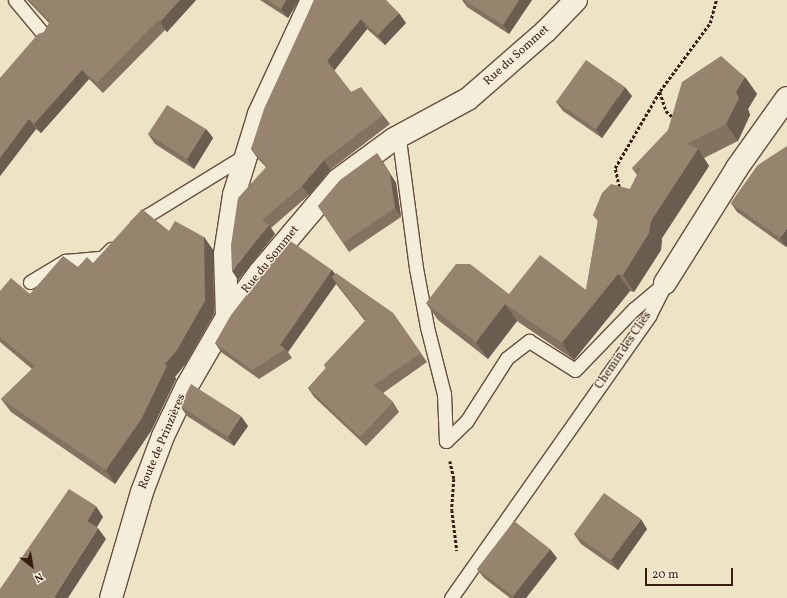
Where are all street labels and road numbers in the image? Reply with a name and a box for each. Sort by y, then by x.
street label: Rue du Sommet [481,23,553,89]
street label: Rue du Sommet [239,223,303,297]
street label: Chemin des Clies [593,310,655,392]
street label: Route de Prinzières [136,392,190,492]

